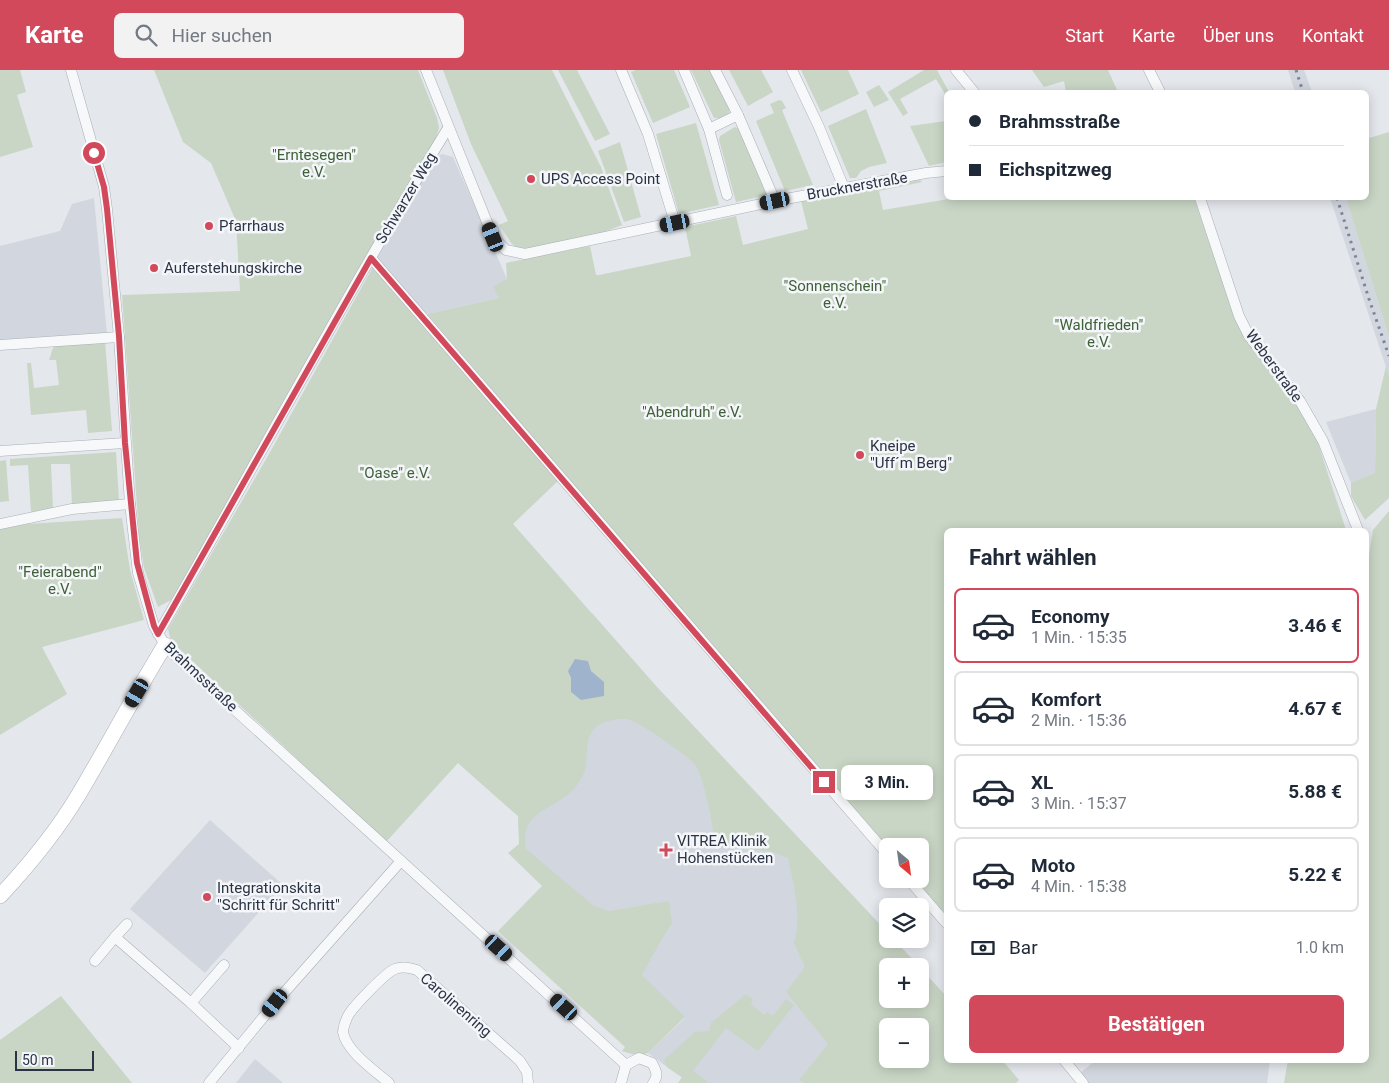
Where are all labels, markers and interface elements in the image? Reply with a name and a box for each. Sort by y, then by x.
search box [114,13,464,58]
text: Karte [25,21,84,49]
icon: search [132,21,160,49]
text: Hier suchen [172,24,272,47]
text: Start [1065,25,1104,46]
text: Karte [1132,25,1175,46]
text: Über uns [1203,25,1274,46]
text: Kontakt [1302,25,1364,46]
text: Brahmsstraße [999,110,1120,133]
route start [83,142,105,164]
park label: "Erntesegen" e.V. [272,146,356,181]
street label: Schwarzer Weg [372,149,440,247]
text: Eichspitzweg [999,158,1112,181]
street label: Brucknerstraße [805,168,909,204]
place label: UPS Access Point [541,170,660,188]
marker: UPS Access Point [525,173,537,185]
car [758,191,791,211]
car [658,213,691,233]
place label: Pfarrhaus [219,217,284,235]
marker: Pfarrhaus [203,220,215,232]
car [480,220,505,254]
place label: Auferstehungskirche [164,259,302,277]
marker: Auferstehungskirche [148,262,160,274]
park label: "Sonnenschein" e.V. [784,277,887,312]
park label: "Waldfrieden" e.V. [1055,316,1144,351]
street label: Weberstraße [1242,326,1306,406]
park label: "Abendruh" e.V. [642,403,742,421]
place label: Kneipe "Uff´m Berg" [870,437,952,472]
marker: Kneipe "Uff´m Berg" [854,449,866,461]
park label: "Oase" e.V. [359,464,431,482]
text: Fahrt wählen [969,545,1097,570]
park label: "Feierabend" e.V. [18,563,102,598]
icon: car [971,603,1016,648]
text: Economy [1031,605,1110,628]
text: 3.46 € [1288,614,1342,637]
text: 1 Min. · 15:35 [1031,628,1127,647]
street label: Brahmsstraße [161,638,242,716]
car [123,676,150,710]
icon: car [971,686,1016,731]
text: Komfort [1031,688,1101,711]
text: 4.67 € [1288,697,1342,720]
text: 2 Min. · 15:36 [1031,711,1127,730]
callout: 3 Min. [842,764,934,800]
icon: car [971,769,1016,814]
route end [813,771,835,793]
text: XL [1031,771,1053,794]
text: 3 Min. [864,773,910,792]
text: 5.88 € [1288,780,1342,803]
text: 3 Min. · 15:37 [1031,794,1127,813]
place label: VITREA Klinik Hohenstücken [677,832,773,867]
north arrow [879,838,929,888]
map controls [879,838,929,1068]
marker: VITREA Klinik Hohenstücken [659,843,673,857]
icon: car [971,852,1016,897]
text: Moto [1031,854,1075,877]
text: 5.22 € [1288,863,1342,886]
text: 4 Min. · 15:38 [1031,877,1127,896]
place label: Integrationskita "Schritt für Schritt" [217,879,340,914]
marker: Integrationskita "Schritt für Schritt" [201,891,213,903]
button: layers [879,898,929,948]
car [482,932,515,964]
icon: cash [969,934,997,962]
text: Bar [1009,936,1038,959]
text: 1.0 km [1296,938,1344,957]
button: + [879,958,929,1008]
street label: Carolinenring [417,969,495,1041]
car [259,987,290,1019]
car [547,991,580,1023]
button: Bestätigen [969,995,1344,1053]
button: − [879,1018,929,1068]
scale bar [15,1048,94,1071]
text: 50 m [22,1052,54,1068]

